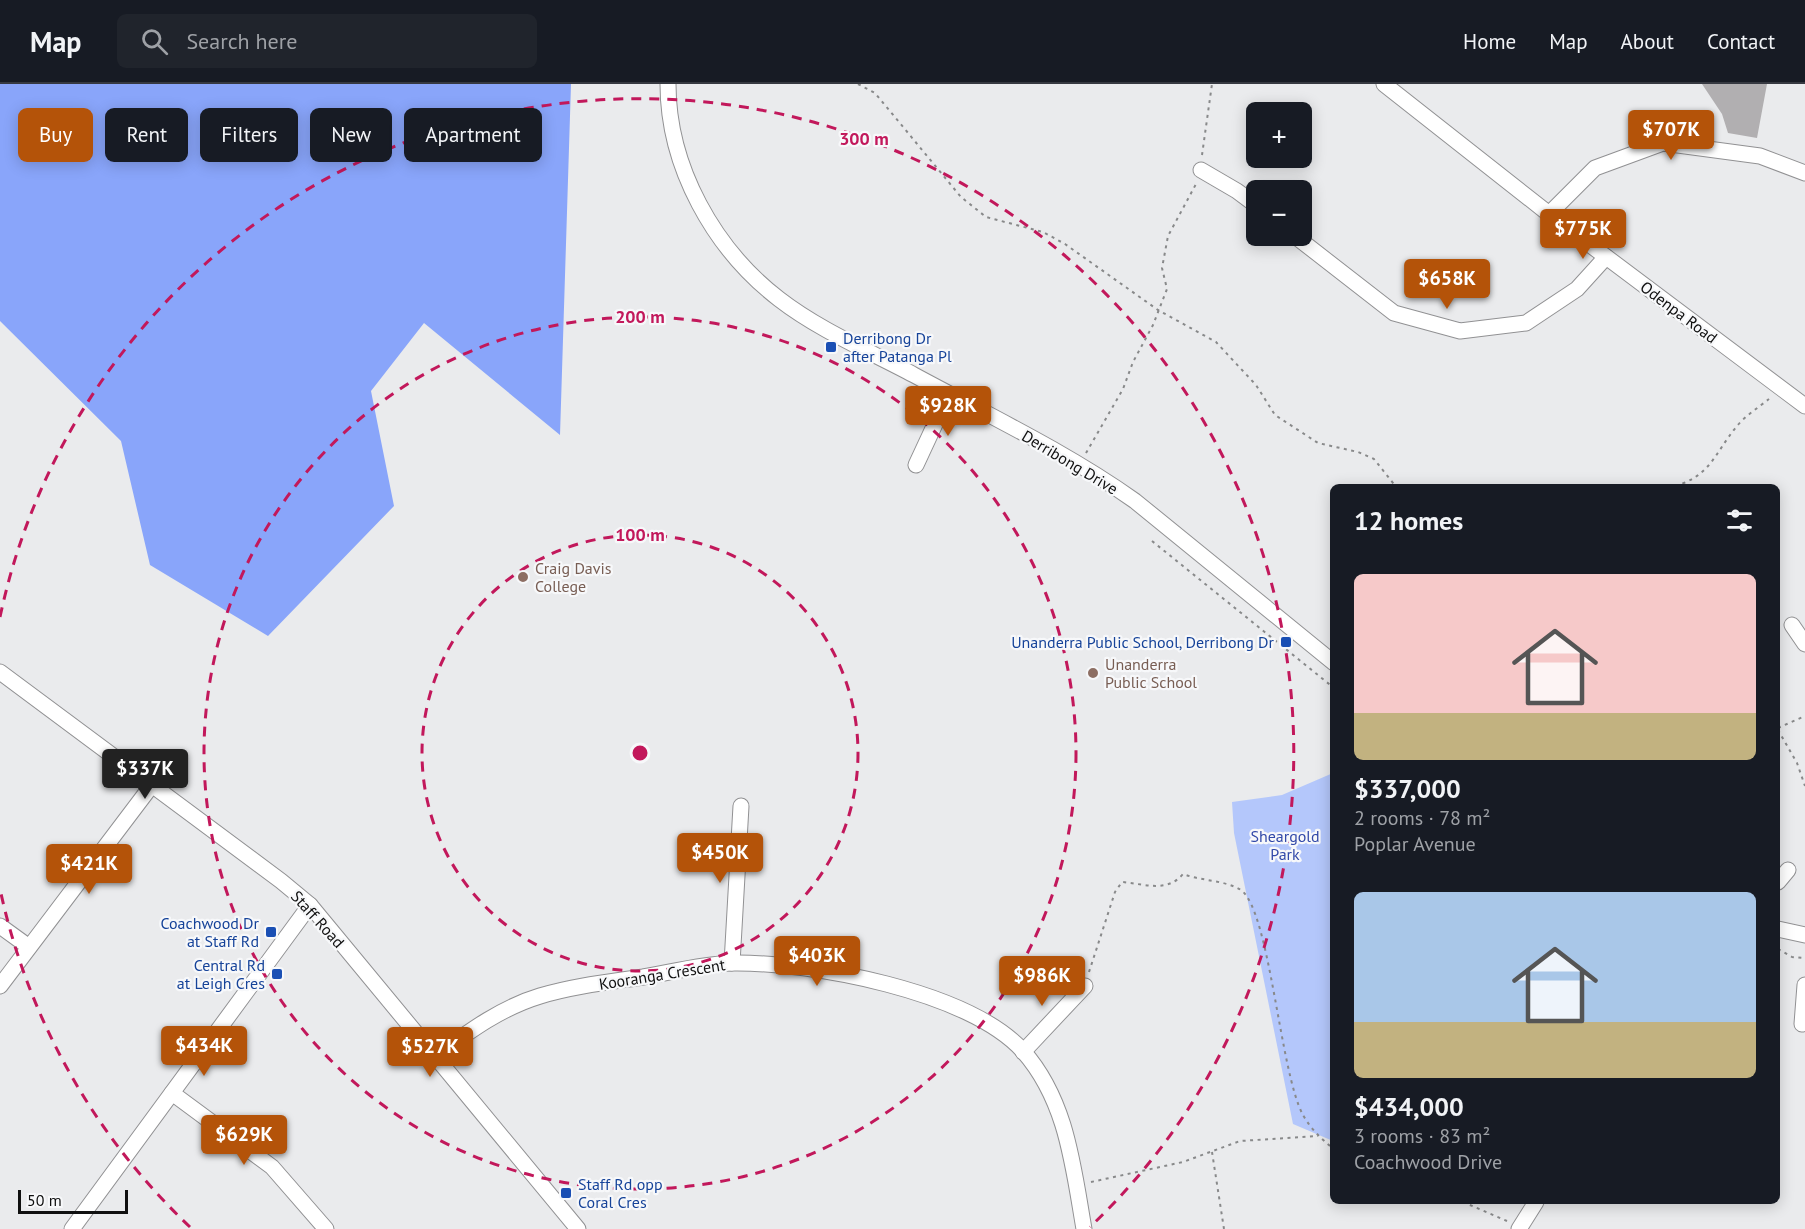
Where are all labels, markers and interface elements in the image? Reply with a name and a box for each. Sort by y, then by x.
search box [117,14,537,68]
text: Map [30,23,81,60]
icon: search [138,25,171,58]
text: Search here [186,27,297,55]
text: Home [1463,28,1516,55]
text: Map [1549,28,1588,55]
text: About [1621,28,1674,55]
text: Contact [1707,28,1775,55]
map controls [1246,102,1312,246]
button: + [1246,102,1312,168]
chip: Buy [18,108,93,162]
chip: Rent [105,108,188,162]
chip: Filters [200,108,298,162]
chip: New [310,108,392,162]
chip: Apartment [404,108,542,162]
pin: $707K [1629,110,1713,161]
text: $707K [1642,116,1700,142]
text: 300 m [839,127,889,150]
button: − [1246,180,1312,246]
pin: $775K [1541,209,1625,260]
text: $775K [1554,215,1612,241]
pin: $658K [1405,259,1489,310]
text: $658K [1418,265,1476,291]
street label: Odenpa Road [1637,277,1721,347]
text: 200 m [615,305,665,328]
place label: Derribong Dr after Patanga Pl [843,328,952,366]
marker: Derribong Dr after Patanga Pl [824,340,838,354]
pin: $928K [906,386,990,437]
text: $928K [919,392,977,418]
street label: Derribong Drive [1018,425,1122,499]
text: 12 homes [1354,504,1463,537]
icon: filters [1723,504,1756,537]
text: 100 m [615,523,665,546]
place label: Craig Davis College [535,558,612,596]
marker: Craig Davis College [516,570,530,584]
icon: home [1501,613,1609,721]
place label: Unanderra Public School, Derribong Dr [1011,632,1275,652]
marker: Unanderra Public School, Derribong Dr [1279,635,1293,649]
place label: Unanderra Public School [1105,654,1197,692]
marker: Unanderra Public School [1086,666,1100,680]
centre of rings [630,743,650,763]
pin: $337K [103,749,187,800]
text: $337K [116,755,174,781]
text: $337,000 [1354,772,1461,805]
text: 2 rooms · 78 m² [1354,805,1490,831]
park label: Sheargold Park [1250,826,1320,864]
text: Poplar Avenue [1354,831,1476,857]
pin: $450K [678,833,762,884]
text: $450K [691,839,749,865]
pin: $421K [47,844,131,895]
text: $421K [60,850,118,876]
street label: Staff Road [287,886,349,952]
place label: Coachwood Dr at Staff Rd [160,913,260,951]
marker: Coachwood Dr at Staff Rd [264,925,278,939]
icon: home [1501,931,1609,1039]
pin: $403K [775,936,859,987]
text: $403K [788,942,846,968]
street label: Kooranga Crescent [598,954,727,994]
place label: Central Rd at Leigh Cres [177,955,265,993]
pin: $986K [1000,956,1084,1007]
text: $986K [1013,962,1071,988]
marker: Central Rd at Leigh Cres [270,967,284,981]
pin: $434K [162,1026,246,1077]
pin: $527K [388,1027,472,1078]
text: $434K [175,1032,233,1058]
text: $527K [401,1033,459,1059]
text: $434,000 [1354,1090,1464,1123]
pin: $629K [202,1115,286,1166]
text: $629K [215,1121,273,1147]
text: 3 rooms · 83 m² [1354,1123,1490,1149]
text: Coachwood Drive [1354,1149,1502,1175]
place label: Staff Rd opp Coral Cres [578,1174,663,1212]
marker: Staff Rd opp Coral Cres [559,1186,573,1200]
scale bar [18,1187,128,1214]
text: 50 m [27,1190,62,1210]

